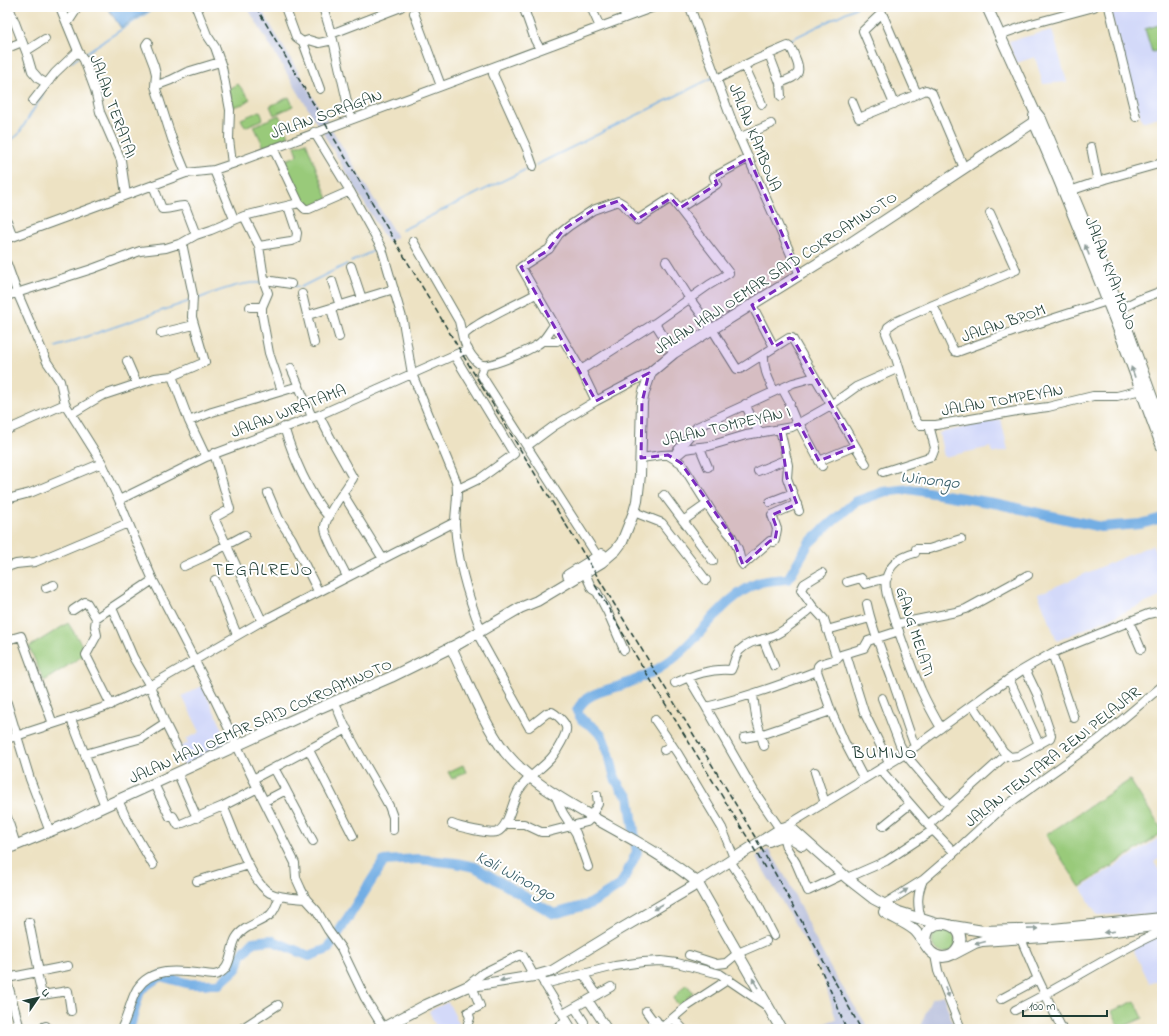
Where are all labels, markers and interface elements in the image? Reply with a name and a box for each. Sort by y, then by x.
street label: JALAN TERATAI [82,52,142,162]
street label: JALAN KAMBOJA [722,80,787,195]
street label: JALAN SORAGAN [267,84,386,146]
street label: JALAN HAJI OEMAR SAID COKROAMINOTO [650,186,902,362]
street label: JALAN KYAI MOJO [1078,214,1143,334]
one-way arrow [1084,245,1090,256]
street label: JALAN BPOM [958,298,1049,349]
one-way arrow [1130,365,1136,377]
street label: JALAN TOMPEYAN [939,378,1065,424]
street label: JALAN WIRATAMA [228,379,350,445]
street label: JALAN TOMPEYAN I [660,400,793,453]
water label: Winongo [899,465,962,497]
district label: TEGALREJO [213,558,313,584]
street label: GANG MELATI [888,584,940,679]
street label: JALAN HAJI OEMAR SAID COKROAMINOTO [125,653,396,791]
street label: JALAN TENTARA ZENI PELAJAR [960,681,1146,834]
district label: BUMIJO [851,741,918,767]
water label: Kali Winongo [471,845,560,909]
one-way arrow [898,888,908,896]
one-way arrow [652,903,664,910]
one-way arrow [1027,926,1039,933]
one-way arrow [1103,929,1115,935]
one-way arrow [974,940,986,946]
one-way arrow [499,977,511,983]
one-way arrow [752,977,759,988]
north arrow [18,978,58,1018]
text: U [37,986,54,1000]
one-way arrow [944,987,950,999]
scale bar [1023,992,1107,1018]
text: 100 m [1029,998,1056,1016]

